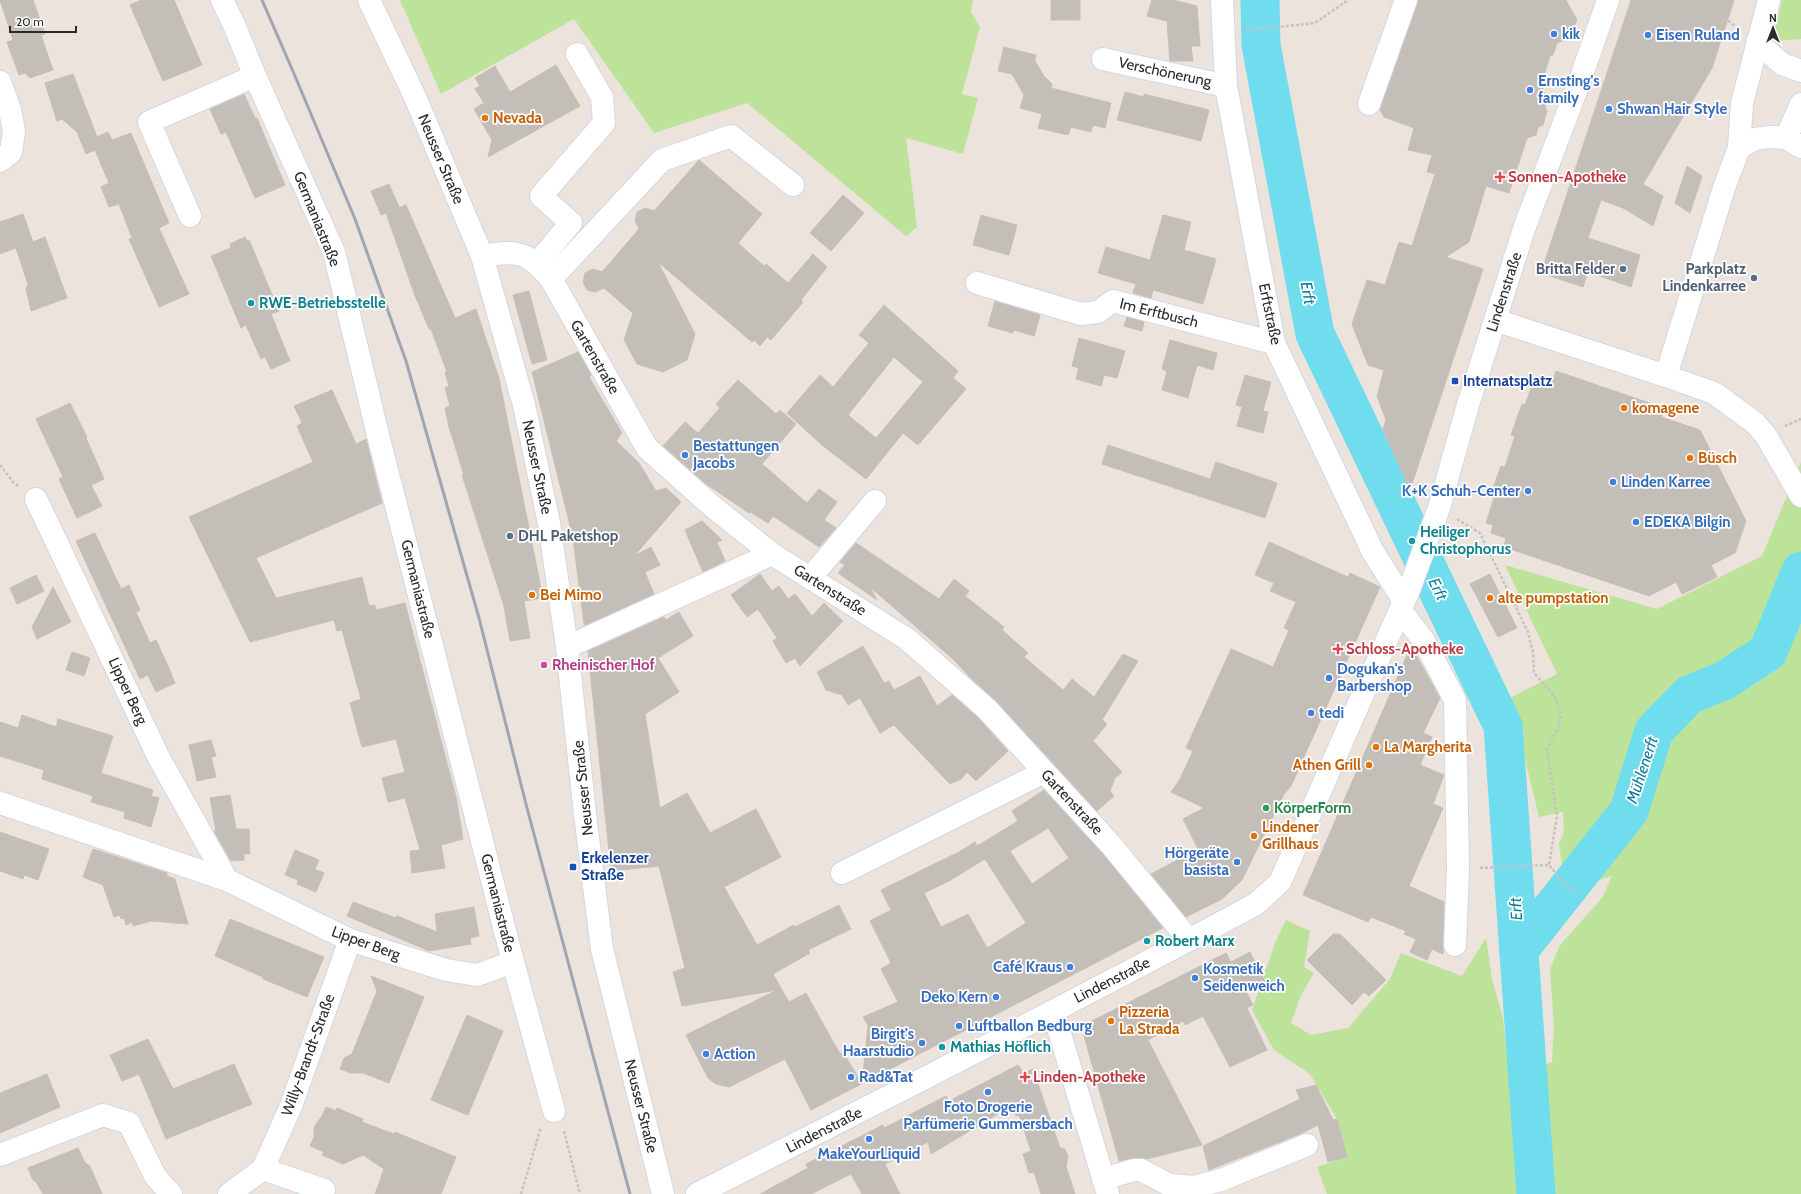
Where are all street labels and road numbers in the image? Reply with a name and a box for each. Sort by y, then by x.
street label: Verschönerung [1117,53,1214,91]
street label: Neusser Straße [414,111,468,207]
street label: Germaniastraße [290,169,344,269]
street label: Lindenstraße [1483,250,1525,334]
street label: Erftstraße [1255,282,1285,347]
street label: Im Erftbusch [1118,295,1200,331]
street label: Gartenstraße [567,317,624,397]
street label: Neusser Straße [518,418,556,516]
street label: Germaniastraße [397,538,439,640]
street label: Gartenstraße [790,561,870,620]
street label: Lipper Berg [105,655,152,728]
street label: Neusser Straße [569,739,597,837]
street label: Gartenstraße [1037,766,1107,839]
street label: Germaniastraße [477,852,519,954]
street label: Lipper Berg [329,922,403,964]
street label: Lindenstraße [1071,953,1153,1007]
street label: Willy-Brandt-Straße [278,991,339,1118]
street label: Neusser Straße [621,1057,661,1155]
street label: Lindenstraße [783,1103,865,1157]

